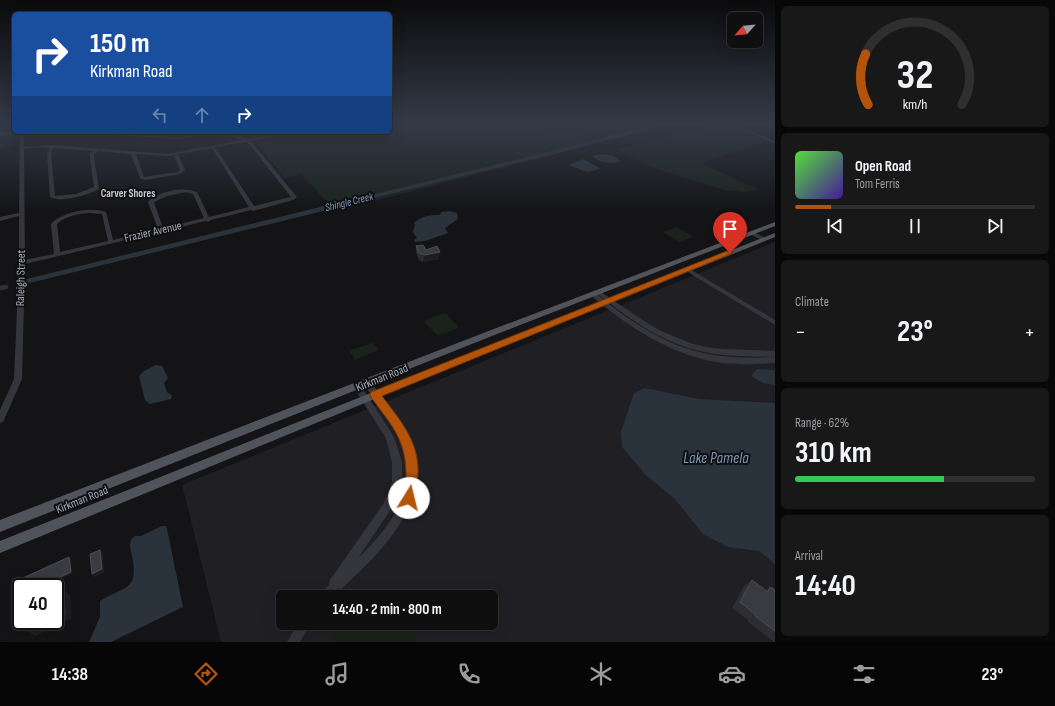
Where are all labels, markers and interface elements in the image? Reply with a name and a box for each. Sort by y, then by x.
north arrow [727,12,763,48]
map controls [727,12,763,48]
text: 150 m [90,27,150,60]
icon: right [24,28,76,80]
text: 32 [897,50,933,99]
text: Kirkman Road [90,61,173,82]
text: km/h [903,95,927,112]
icon: left [149,104,171,126]
icon: ahead [191,104,213,126]
icon: right [233,104,255,126]
text: Open Road [855,157,911,176]
text: Tom Ferris [855,176,900,192]
district label: Carver Shores [101,187,155,200]
water label: Shingle Creek [324,190,375,214]
pin [713,212,747,253]
icon: previous [824,215,846,237]
icon: pause [904,215,926,237]
icon: next [984,215,1006,237]
street label: Frazier Avenue [123,218,183,246]
icon: arrive [719,218,741,240]
street label: Raleigh Street [13,249,29,306]
text: Climate [795,294,829,310]
text: 23° [897,314,933,350]
text: − [795,319,806,346]
text: + [1024,319,1035,346]
street label: Kirkman Road [354,361,410,395]
text: Range · 62% [795,415,849,431]
text: 310 km [795,435,872,471]
water label: Lake Pamela [683,449,749,468]
position arrow [388,477,430,519]
street label: Kirkman Road [54,483,110,517]
text: Arrival [795,548,823,564]
text: 14:40 [795,568,856,604]
speed limit sign: 40 [12,578,64,630]
text: 14:40 · 2 min · 800 m [332,600,442,619]
icon: directions [192,660,220,688]
icon: music [323,660,351,688]
icon: phone [455,660,483,688]
icon: climate [587,660,615,688]
icon: car [718,660,746,688]
icon: filters [850,660,878,688]
text: 14:38 [52,664,88,685]
text: 23° [981,664,1003,685]

